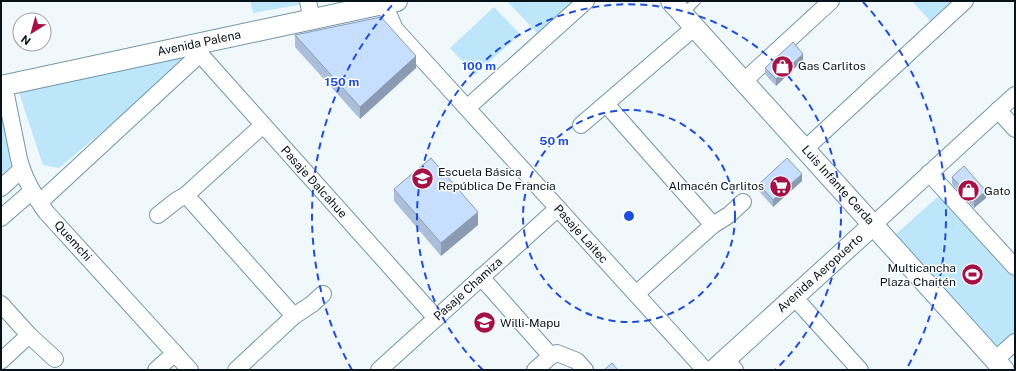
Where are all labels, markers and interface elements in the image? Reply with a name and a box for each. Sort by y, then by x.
north arrow [12,12,52,52]
street label: Avenida Palena [156,27,242,59]
text: N [19,33,33,47]
shop icon: Gas Carlitos [770,53,796,79]
text: 100 m [462,59,496,73]
place label: Gas Carlitos [798,59,866,73]
text: 150 m [325,75,359,89]
text: 50 m [539,134,569,148]
street label: Pasaje Dalcahue [278,143,350,221]
street label: Luis Infante Cerda [799,143,877,227]
place label: Escuela Básica República De Francia [438,165,556,193]
school or university icon: Escuela Básica República De Francia [410,166,436,192]
supermarket icon: Almacén Carlitos [767,173,793,199]
shop icon: Gato [955,178,981,204]
place label: Almacén Carlitos [668,179,764,193]
place label: Gato [984,184,1011,198]
street label: Pasaje Laitec [551,202,611,266]
centre of rings [622,209,636,223]
street label: Quemchi [51,218,95,264]
street label: Avenida Aeropuerto [774,231,866,315]
street label: Pasaje Chamiza [431,255,505,323]
place label: Multicancha Plaza Chaitén [880,261,956,289]
sports icon: Multicancha Plaza Chaitén [959,262,985,288]
school or university icon: Willi-Mapu [471,310,497,336]
place label: Willi-Mapu [500,316,560,330]

